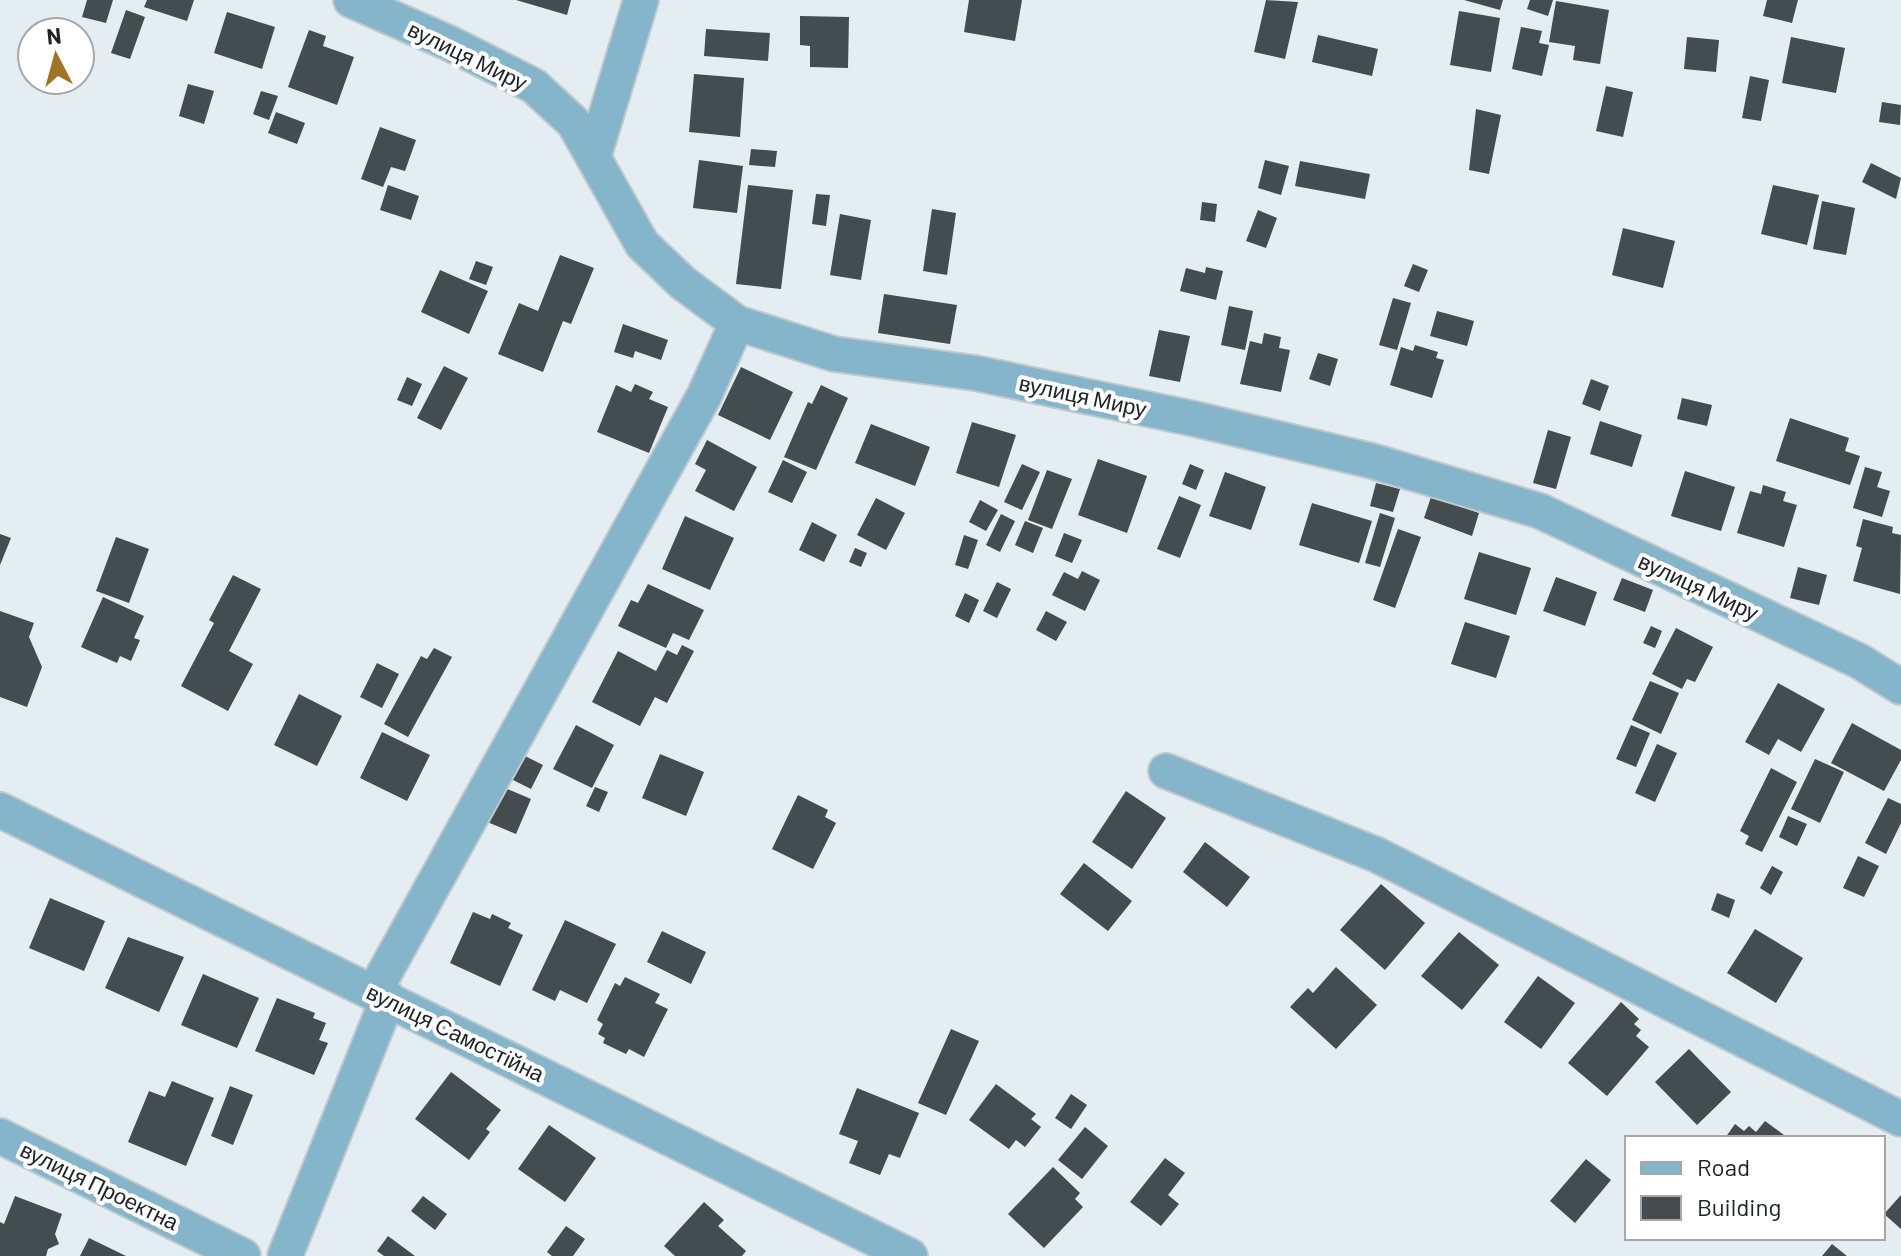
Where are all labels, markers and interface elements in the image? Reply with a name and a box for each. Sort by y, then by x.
street label: вулиця Миру [404,15,532,96]
north arrow [16,16,96,96]
text: N [45,21,62,49]
street label: вулиця Миру [1017,369,1149,422]
street label: вулиця Миру [1634,547,1763,626]
street label: вулиця Самостійна [363,978,550,1087]
street label: вулиця Проектна [16,1135,184,1236]
legend [1625,1136,1885,1240]
text: Road [1697,1152,1750,1181]
text: Building [1697,1192,1781,1221]

